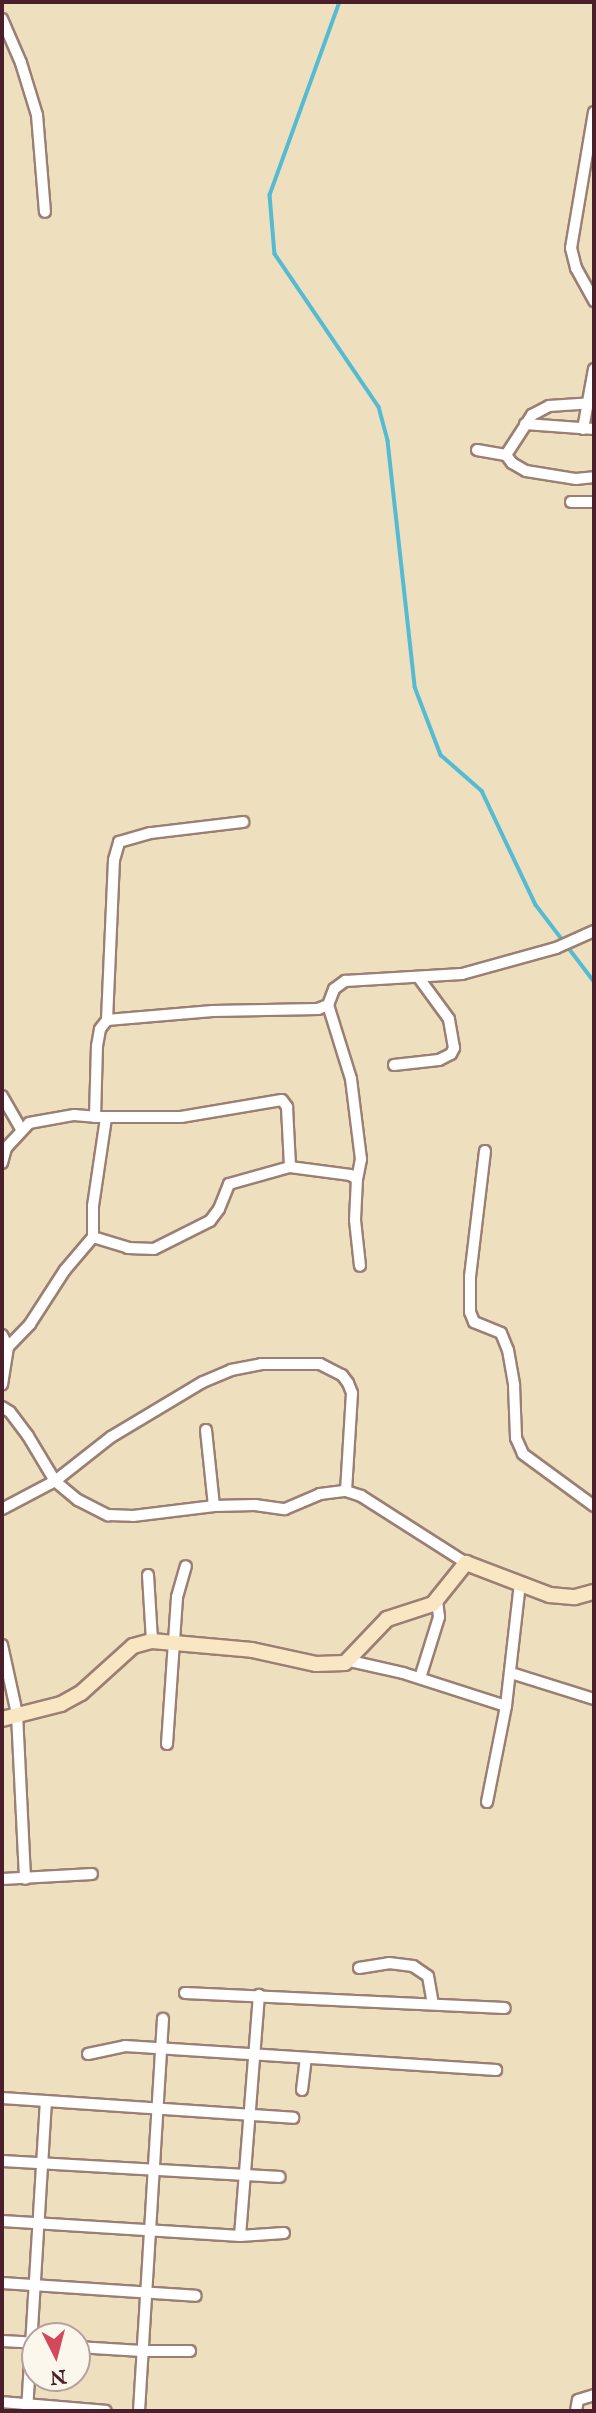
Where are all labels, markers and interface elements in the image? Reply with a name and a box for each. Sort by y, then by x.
north arrow [21,2322,91,2392]
text: N [49,2363,67,2389]

